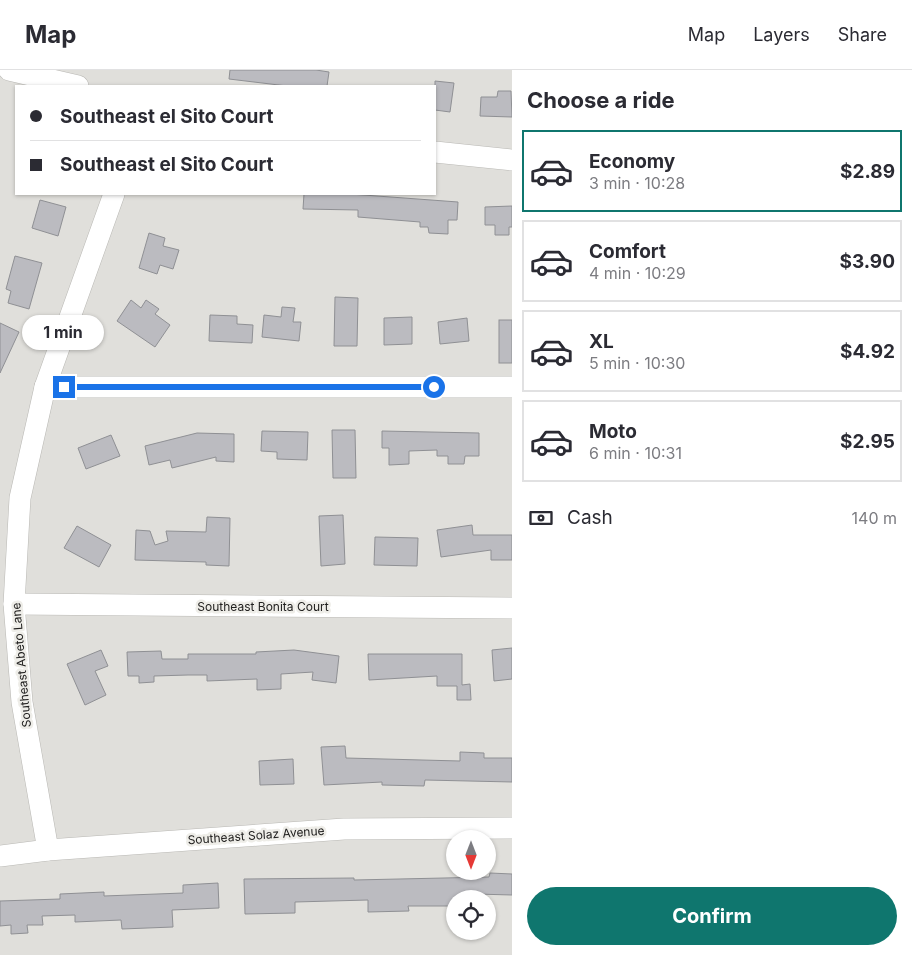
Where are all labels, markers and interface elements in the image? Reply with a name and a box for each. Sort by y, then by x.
text: Map [25,20,76,49]
text: Map [688,24,725,45]
text: Layers [753,24,810,45]
text: Share [838,24,887,45]
text: Choose a ride [527,87,675,113]
text: Southeast el Sito Court [60,105,273,128]
icon: car [529,149,574,194]
text: Economy [589,150,675,173]
text: Southeast el Sito Court [60,153,273,176]
text: $2.89 [840,160,895,183]
text: 3 min · 10:28 [589,173,685,193]
icon: car [529,239,574,284]
text: Comfort [589,240,666,263]
text: $3.90 [839,250,895,273]
text: 4 min · 10:29 [589,263,686,283]
callout: 1 min [23,314,105,350]
text: 1 min [43,322,83,342]
icon: car [529,329,574,374]
text: XL [589,330,614,353]
text: $4.92 [840,340,895,363]
text: 5 min · 10:30 [589,353,685,373]
route end [53,376,75,398]
route start [423,376,445,398]
icon: car [529,419,574,464]
text: Moto [589,420,637,443]
text: $2.95 [840,430,895,453]
text: 6 min · 10:31 [589,443,682,463]
icon: cash [527,504,555,532]
text: Cash [567,506,613,529]
text: 140 m [852,508,897,528]
street label: Southeast Bonita Court [197,599,329,614]
street label: Southeast Abeto Lane [8,602,34,728]
street label: Southeast Solaz Avenue [187,823,325,847]
north arrow [446,830,496,880]
map controls [446,830,496,940]
button: Confirm [527,887,897,945]
button: locate [446,890,496,940]

